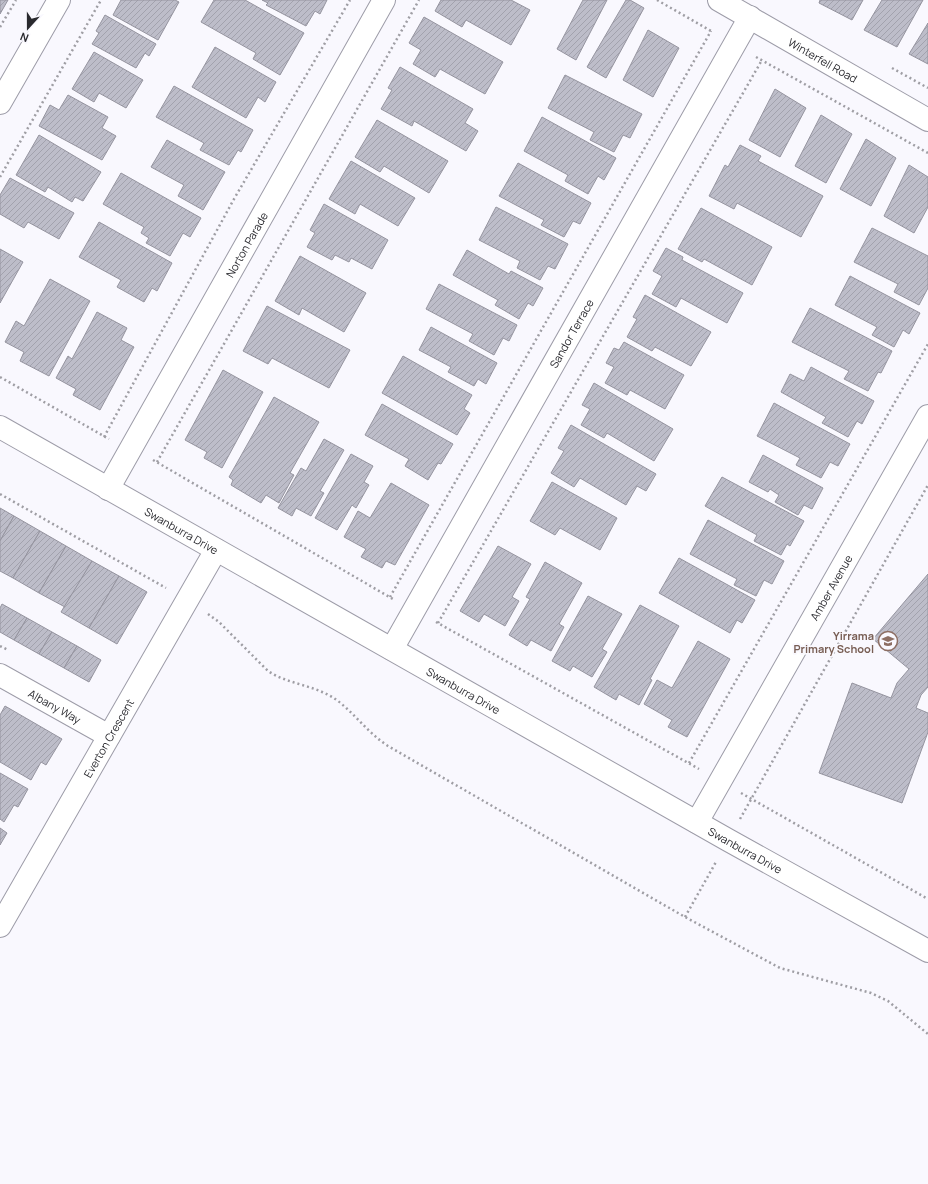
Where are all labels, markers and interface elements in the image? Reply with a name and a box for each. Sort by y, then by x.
north arrow [8,8,48,48]
text: N [18,29,31,46]
street label: Winterfell Road [786,34,860,86]
street label: Norton Parade [222,208,271,280]
street label: Sandor Terrace [545,295,597,370]
street label: Swanburra Drive [142,503,222,557]
street label: Amber Avenue [806,551,855,623]
place label: Yirrama Primary School [794,628,874,656]
school or university icon: Yirrama Primary School [877,630,899,652]
street label: Swanburra Drive [424,663,504,717]
street label: Albany Way [26,685,84,727]
street label: Everton Crescent [80,696,137,780]
street label: Swanburra Drive [706,823,786,877]

